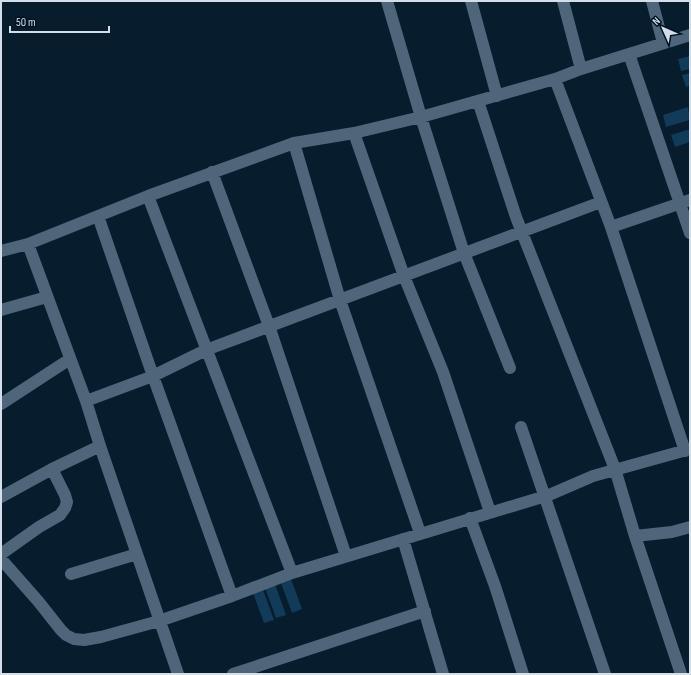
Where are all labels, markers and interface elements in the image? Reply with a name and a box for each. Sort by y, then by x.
scale bar [10,8,109,34]
north arrow [643,8,683,48]
text: 50 m [16,15,36,30]
text: N [650,15,663,28]

